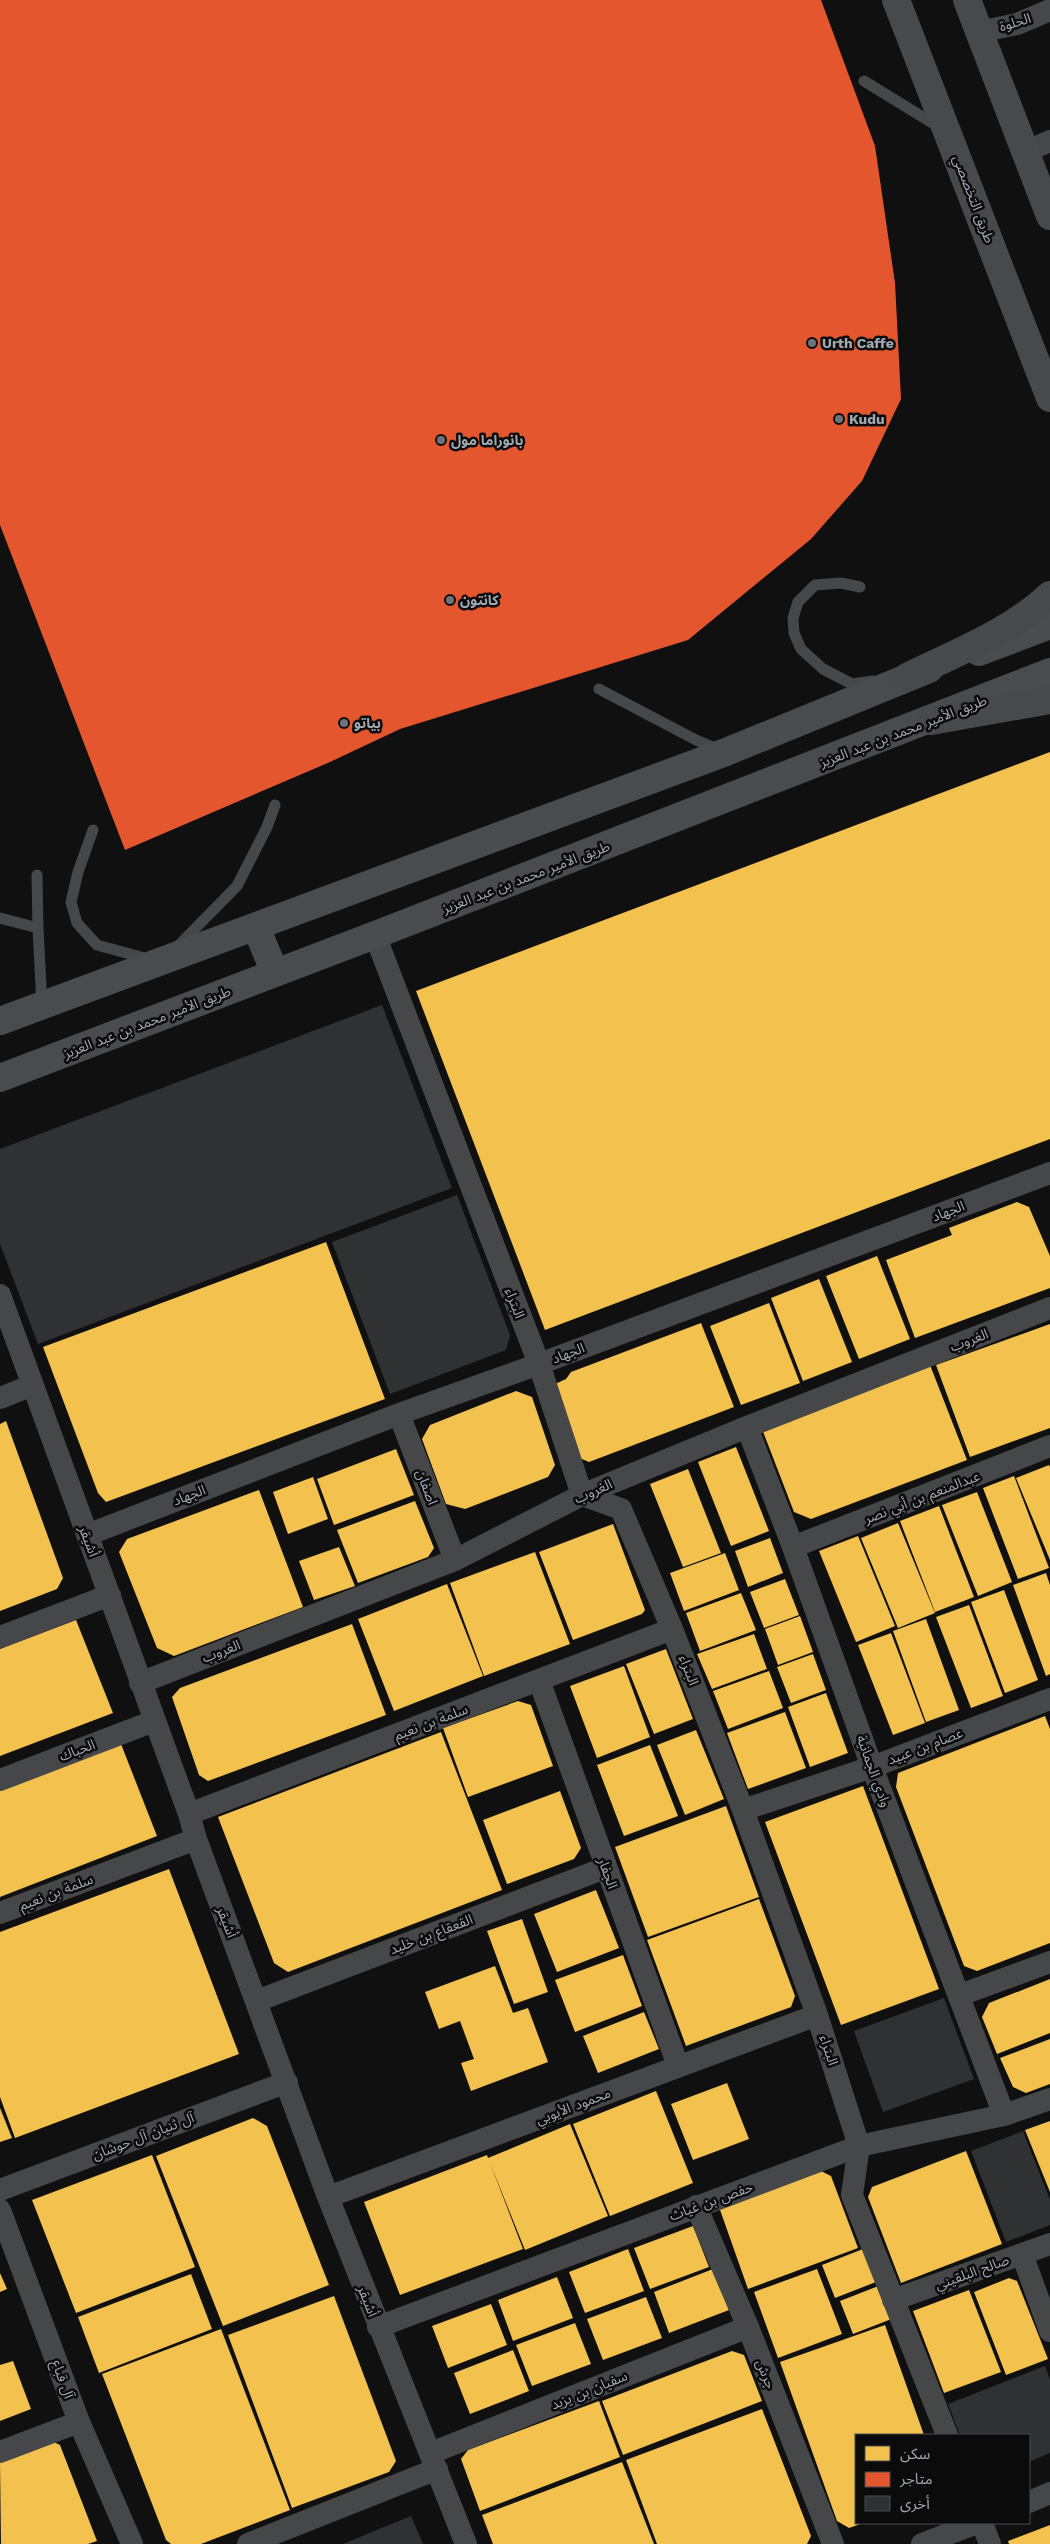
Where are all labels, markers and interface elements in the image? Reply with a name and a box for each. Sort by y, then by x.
street label: الحلوة [997,10,1033,35]
street label: طريق التخصصي [947,153,998,246]
place label: Urth Caffe [822,335,894,351]
marker: Urth Caffe [806,337,818,349]
place label: Kudu [849,411,885,427]
marker: Kudu [833,413,845,425]
place label: بانوراما مول [451,432,523,449]
marker: بانوراما مول [435,434,447,446]
place label: كانتون [460,592,499,608]
marker: كانتون [444,594,456,606]
street label: طريق الأمير محمد بن عبد العزيز [816,692,990,773]
place label: بياتو [354,715,381,731]
marker: بياتو [338,717,350,729]
street label: طريق الأمير محمد بن عبد العزيز [439,838,613,919]
street label: طريق الأمير محمد بن عبد العزيز [60,983,234,1064]
street label: الجهاد [929,1197,967,1225]
street label: البتراء [501,1286,528,1321]
street label: الغروب [947,1325,991,1356]
street label: الجهاد [549,1339,587,1367]
street label: اصفان [412,1467,441,1507]
street label: عبدالمنعم بن أبي نصر [861,1467,983,1530]
street label: الغروب [571,1476,615,1507]
street label: الجهاد [170,1481,208,1509]
street label: أشيقر [75,1522,103,1560]
street label: الغروب [199,1636,243,1667]
street label: البتراء [675,1653,702,1688]
street label: سلمة بن نعيم [392,1701,471,1746]
street label: عصام بن عبيد [885,1724,966,1770]
street label: وادي الجمانية [851,1733,894,1810]
street label: الحباك [57,1736,97,1764]
street label: الجفار [594,1854,621,1891]
street label: سلمة بن نعيم [17,1871,96,1916]
street label: أشيقر [213,1903,241,1941]
street label: القعقاع بن خليد [387,1911,476,1960]
street label: البتراء [816,2033,841,2068]
street label: محمود الأيوبي [533,2084,614,2131]
street label: آل ثنيان آل حوشان [90,2109,197,2164]
street label: حفص بن غياث [667,2178,755,2224]
street label: صالح البلقيني [933,2251,1013,2296]
street label: أشيقر [354,2282,382,2320]
street label: آل قباع [46,2357,78,2402]
street label: جرش [752,2357,779,2391]
street label: سفيان بن يزيد [548,2367,630,2414]
legend [855,2434,1030,2524]
text: سكن [900,2445,931,2463]
text: متاجر [899,2470,933,2488]
text: أخرى [900,2495,930,2513]

